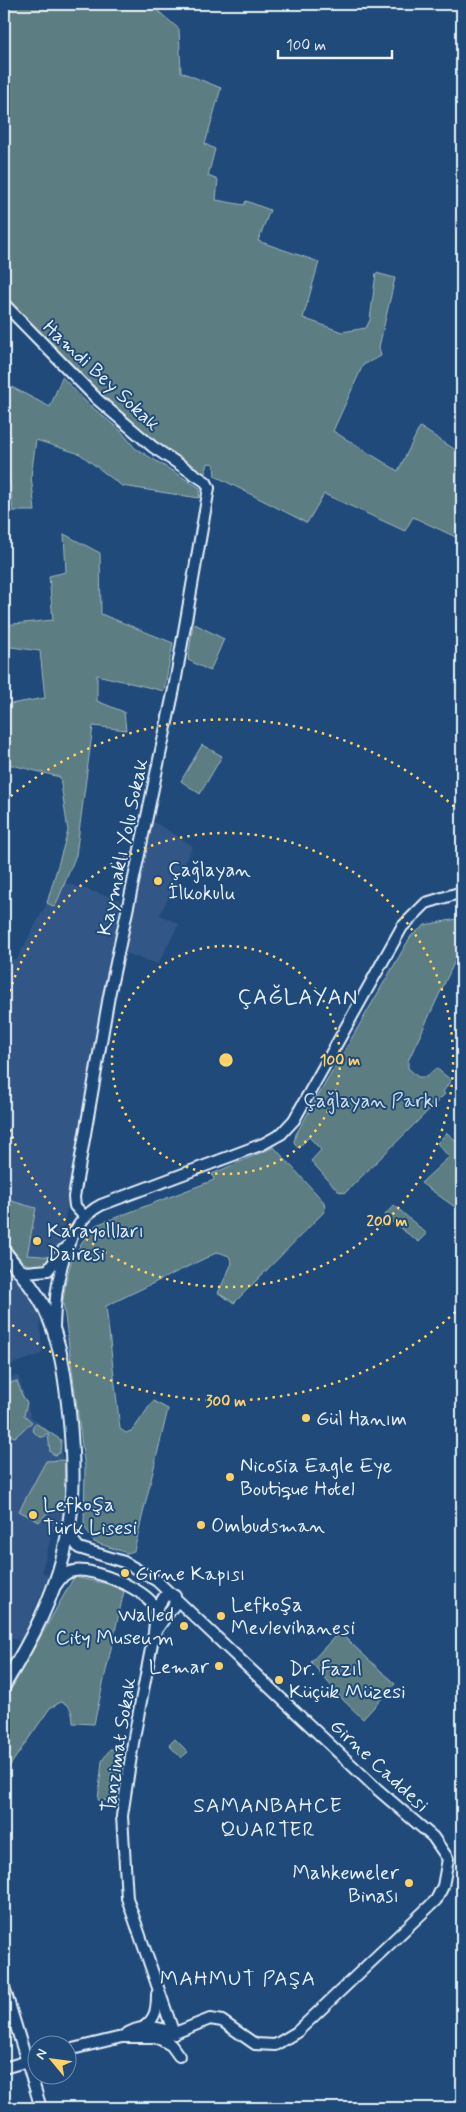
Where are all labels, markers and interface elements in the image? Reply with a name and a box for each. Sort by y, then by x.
scale bar [278,28,392,60]
text: 100 m [286,36,326,56]
street label: Hamdi Bey Sokak [36,315,166,438]
street label: Kaymaklı Yolu Sokak [92,756,155,938]
place label: Çağlayan İlkokulu [168,857,251,907]
marker: Çağlayan İlkokulu [152,875,164,887]
district label: ÇAĞLAYAN [238,984,358,1012]
centre of rings [217,1051,235,1069]
text: 100 m [320,1051,360,1071]
park label: Çağlayan Parkı [303,1088,439,1115]
text: 200 m [367,1212,408,1232]
place label: Karayollları Dairesi [47,1218,144,1268]
marker: Karayollları Dairesi [31,1235,43,1247]
text: 300 m [206,1392,246,1412]
place label: Gül Hanım [316,1406,407,1433]
marker: Gül Hanım [300,1412,312,1424]
place label: Nicosia Eagle Eye Boutique Hotel [240,1453,392,1503]
marker: Nicosia Eagle Eye Boutique Hotel [224,1471,236,1483]
place label: Lefkoşa Türk Lisesi [43,1492,137,1542]
marker: Lefkoşa Türk Lisesi [27,1509,39,1521]
place label: Ombudsman [211,1513,325,1540]
marker: Ombudsman [195,1519,207,1531]
place label: Girne Kapısı [135,1561,245,1588]
marker: Girne Kapısı [119,1567,131,1579]
place label: Lefkoşa Mevlevihanesi [231,1592,355,1642]
place label: Walled City Museum [55,1602,174,1652]
marker: Lefkoşa Mevlevihanesi [215,1610,227,1622]
marker: Walled City Museum [178,1620,190,1632]
place label: Lemar [149,1654,210,1681]
place label: Dr. Fazıl Küçük Müzesi [289,1656,406,1706]
marker: Lemar [213,1660,225,1672]
marker: Dr. Fazıl Küçük Müzesi [273,1674,285,1686]
street label: Tanzimat Sokak [96,1676,143,1815]
street label: Girne Caddesi [324,1713,434,1819]
district label: SAMANBAHCE QUARTER [193,1792,343,1844]
place label: Mahkemeler Binası [292,1860,400,1910]
marker: Mahkemeler Binası [403,1877,415,1889]
district label: MAHMUT PAŞA [160,1965,316,1993]
north arrow [28,2034,78,2084]
text: N [31,2046,52,2063]

